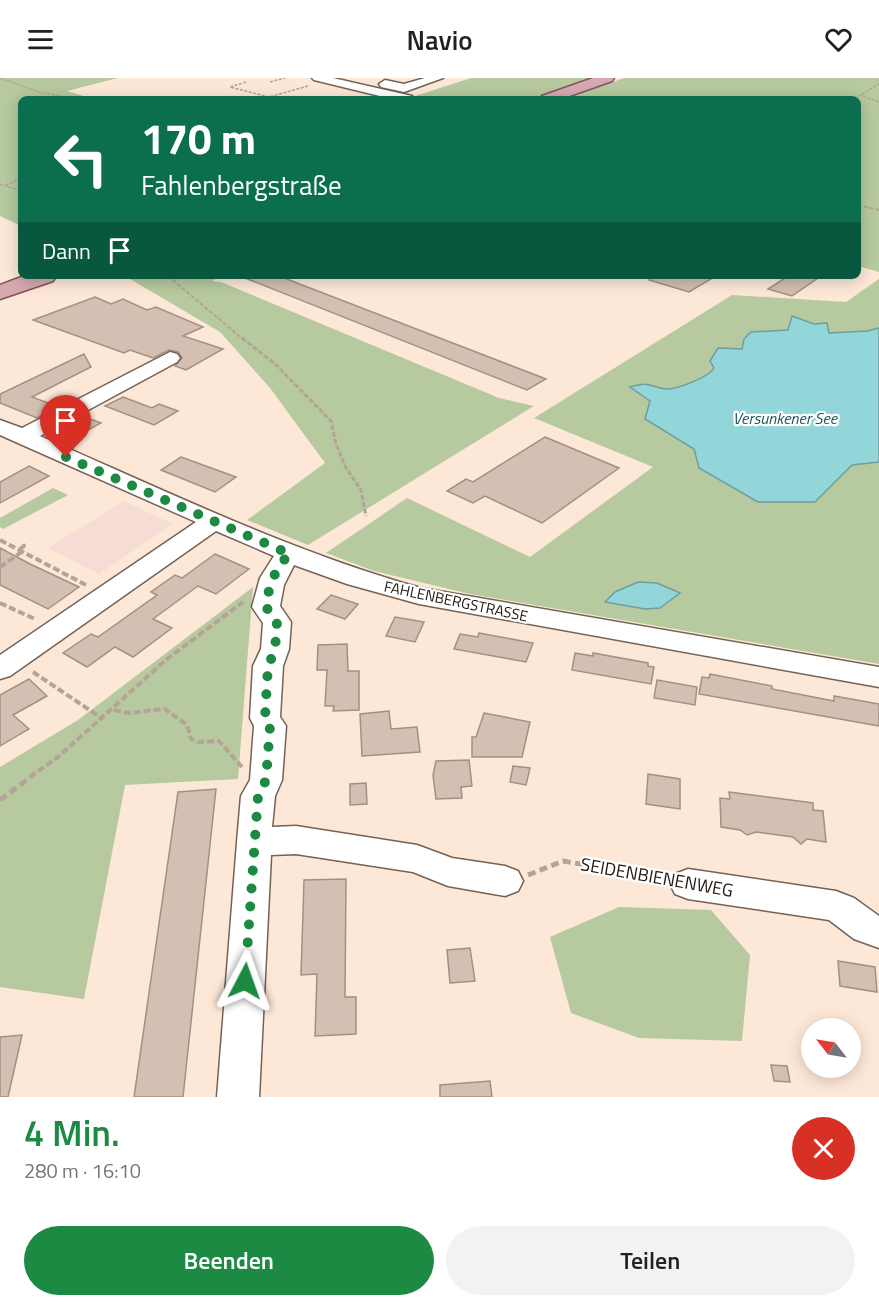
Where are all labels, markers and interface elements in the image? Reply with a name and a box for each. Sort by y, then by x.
text: Navio [406,19,473,60]
icon: menu [24,23,57,56]
icon: heart [822,23,855,56]
text: 170 m [141,106,256,170]
icon: left [42,120,120,198]
text: Fahlenbergstraße [141,164,342,205]
text: Dann [42,234,91,268]
icon: arrive [103,234,136,267]
pin [40,395,91,457]
icon: arrive [49,404,82,437]
water label: Versunkener See [733,406,839,430]
street label: FAHLENBERGSTRASSE [382,575,530,627]
street label: SEIDENBIENENWEG [579,850,735,904]
position arrow [213,949,277,1013]
north arrow [801,1018,861,1078]
map controls [801,1018,861,1078]
text: 4 Min. [24,1105,120,1160]
button: close [792,1117,855,1180]
text: 280 m · 16:10 [24,1155,141,1186]
button: Beenden [24,1226,434,1295]
button: Teilen [446,1226,855,1295]

